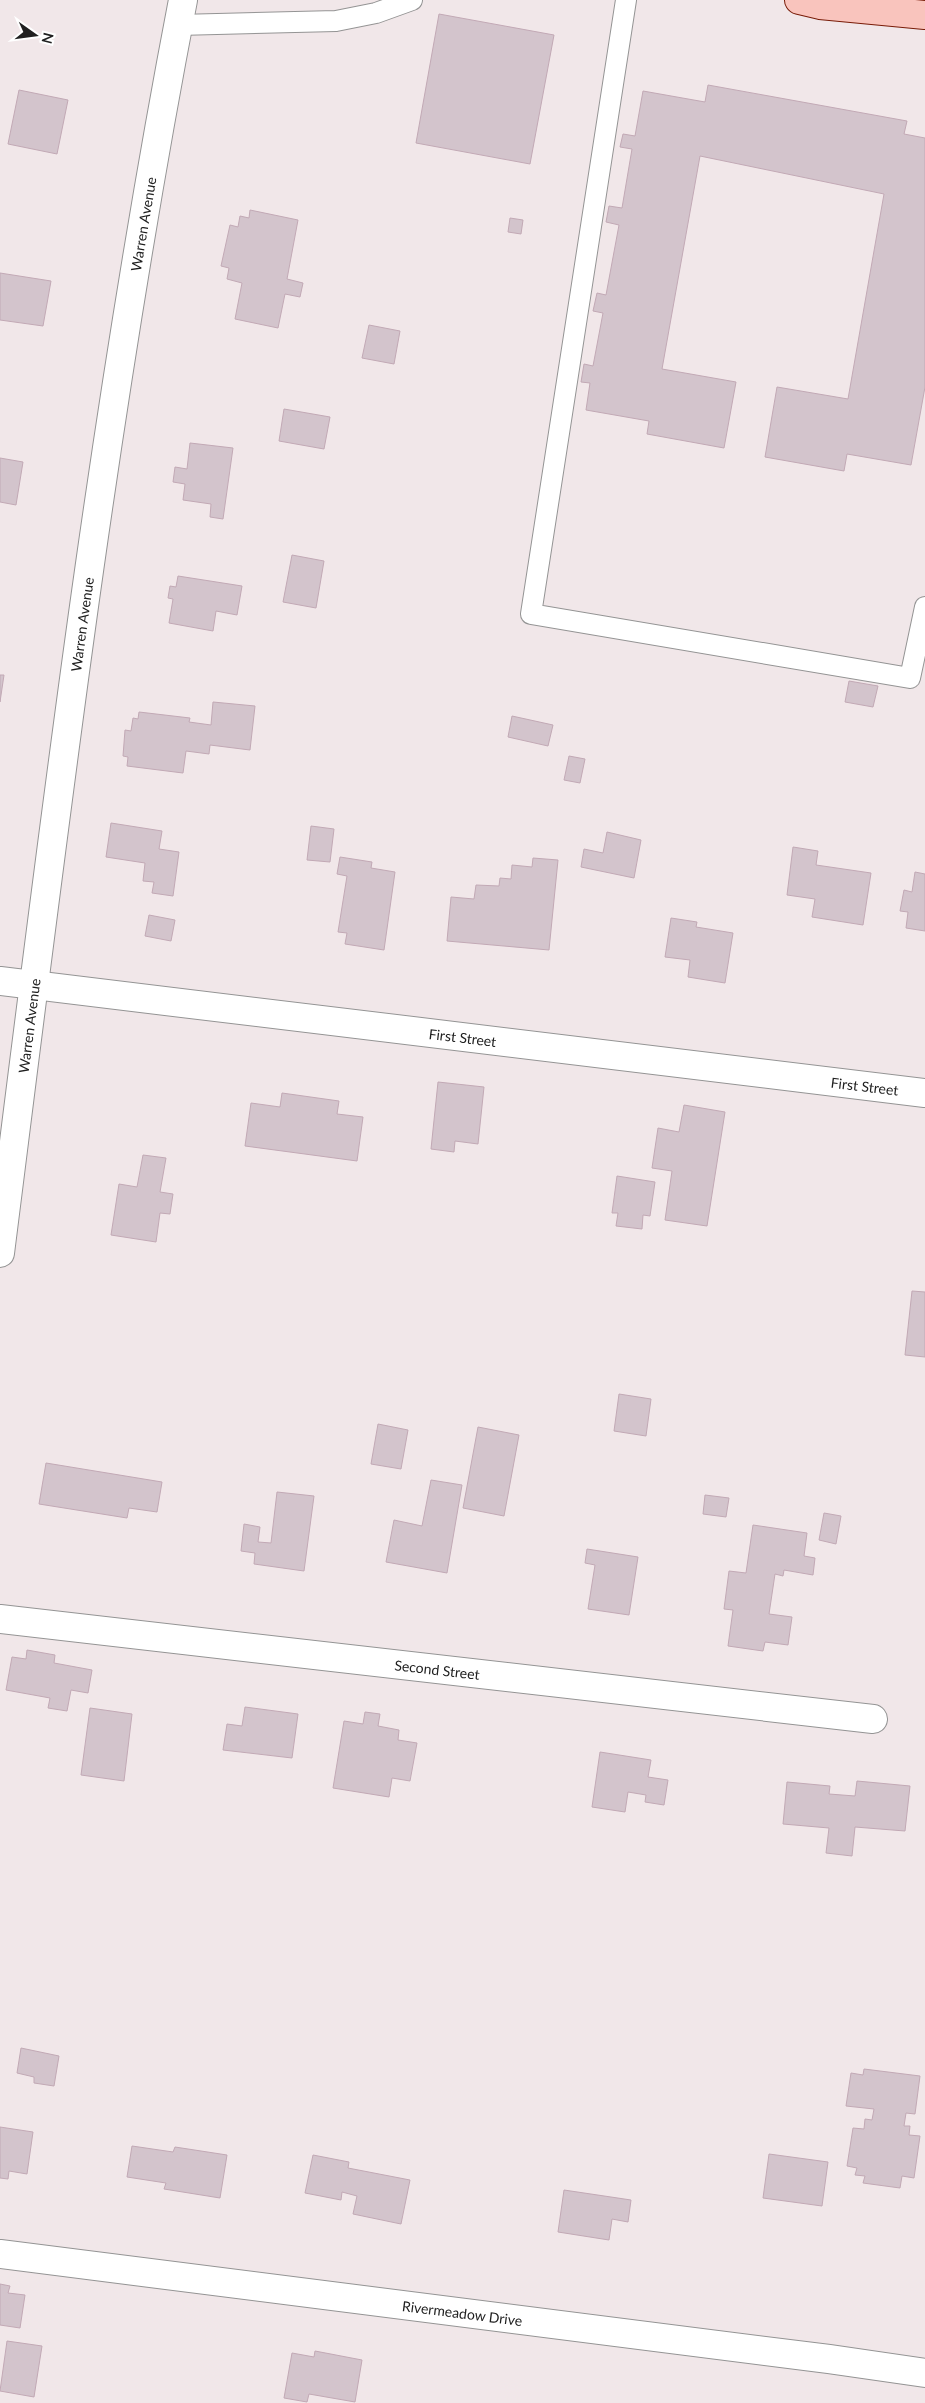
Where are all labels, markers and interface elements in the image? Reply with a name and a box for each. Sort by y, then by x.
north arrow [10,10,60,60]
text: N [39,31,58,46]
street label: Warren Avenue [126,175,159,272]
street label: Warren Avenue [67,576,97,673]
street label: Warren Avenue [14,977,43,1074]
street label: First Street [428,1024,497,1050]
street label: First Street [830,1073,899,1098]
street label: Second Street [394,1656,481,1682]
street label: Rivermeadow Drive [401,2297,523,2329]

